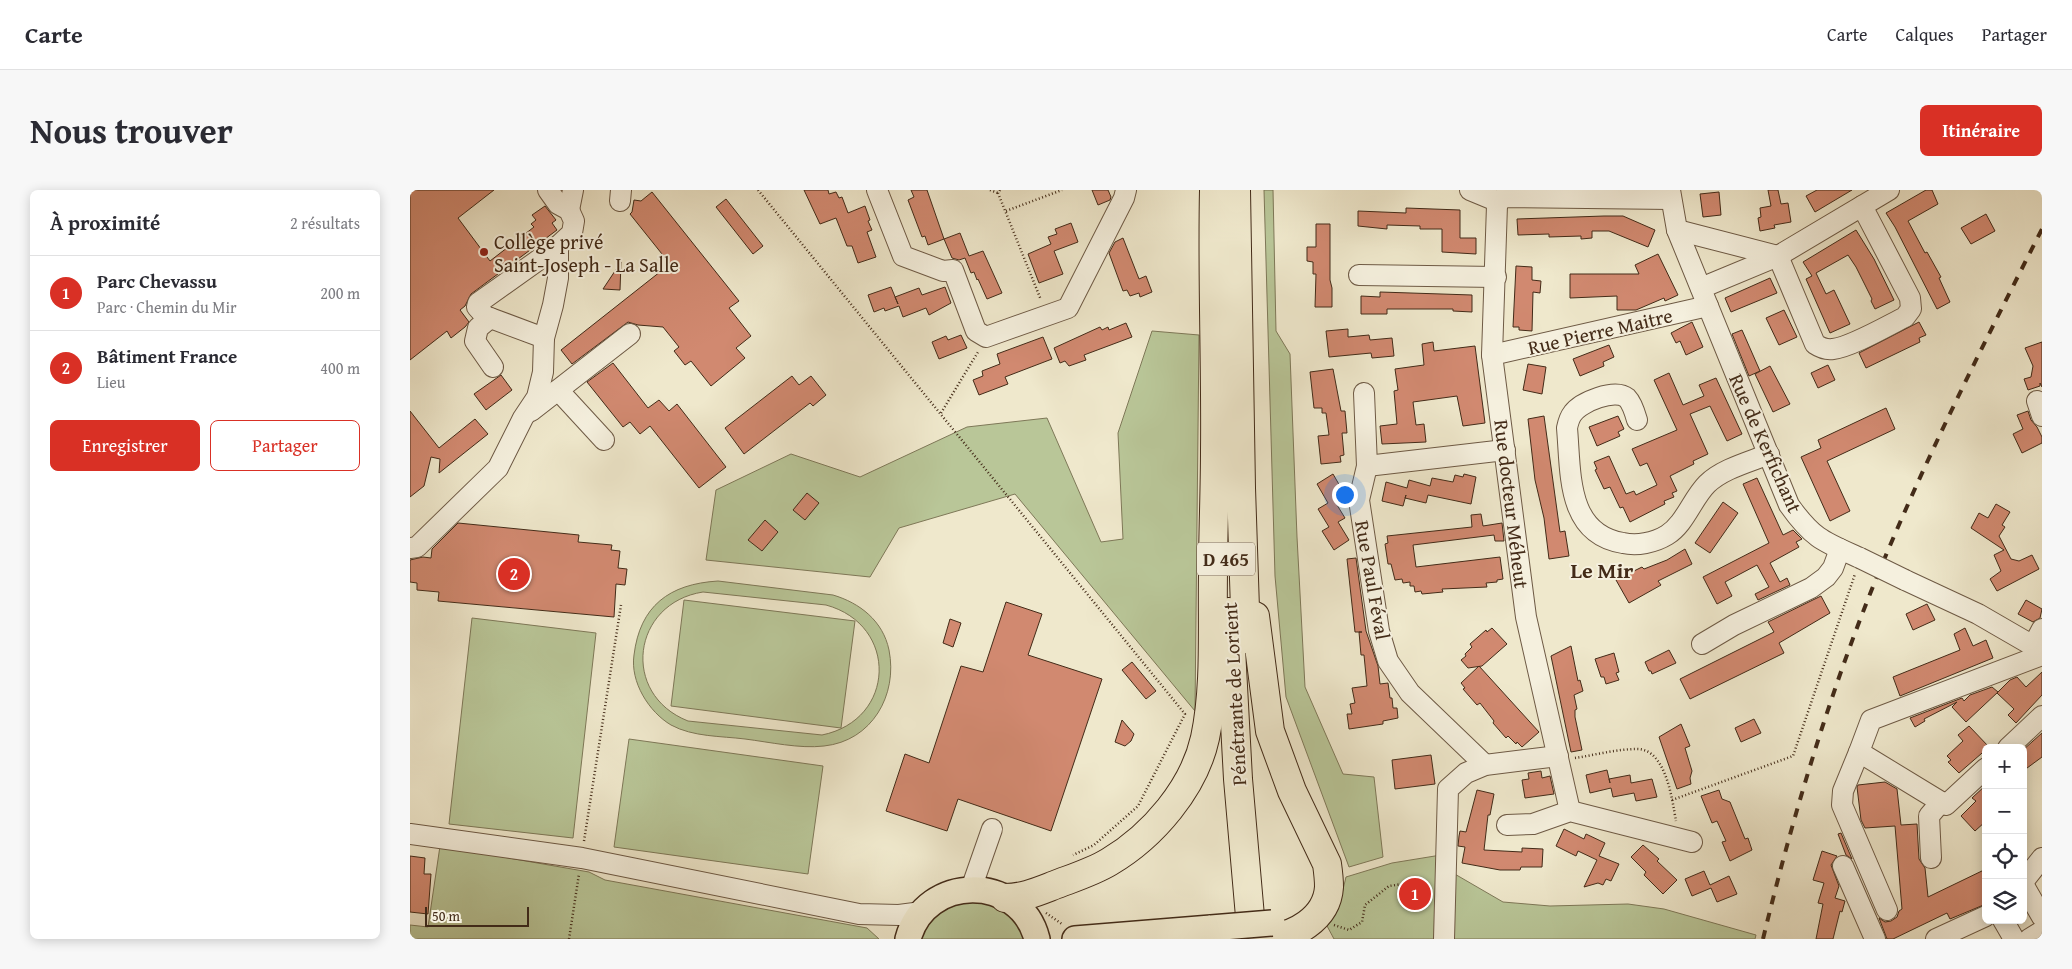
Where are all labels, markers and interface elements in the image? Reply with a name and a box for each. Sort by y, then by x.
text: Carte [25,17,83,52]
text: Carte [1827,21,1868,48]
text: Calques [1896,21,1954,48]
text: Partager [1982,21,2047,48]
text: Nous trouver [30,105,233,156]
button: Itinéraire [1920,105,2042,156]
text: À proximité [50,207,160,238]
text: 2 résultats [290,211,360,235]
place label: Collège privé Saint-Joseph - La Salle [494,227,679,279]
marker: Collège privé Saint-Joseph - La Salle [478,246,490,258]
text: Parc Chevassu [97,267,217,295]
text: 1 [62,281,70,305]
text: 200 m [320,281,360,305]
text: Parc · Chemin du Mir [97,295,237,319]
street label: Rue Pierre Maitre [1525,300,1675,362]
text: Bâtiment France [97,342,237,370]
text: 2 [62,356,70,380]
text: 400 m [320,356,360,380]
street label: Rue de Kerfichant [1722,369,1810,517]
text: Lieu [97,370,125,394]
street label: Rue docteur Méheut [1487,418,1537,590]
button: Enregistrer [50,420,200,471]
button: Partager [210,420,360,471]
your location [1332,482,1358,508]
street label: Rue Paul Féval [1348,518,1398,642]
road number: D 465 [1197,542,1255,576]
district label: Le Mir [1571,554,1633,586]
pin: 2 [498,555,530,593]
street label: Pénétrante de Lorient [1215,602,1253,786]
map controls [1982,744,2027,924]
button: + [1982,744,2027,789]
button: − [1982,789,2027,834]
button: locate [1982,834,2027,879]
pin: 1 [1399,875,1431,913]
button: layers [1982,879,2027,924]
scale bar [425,904,529,927]
text: 50 m [432,906,460,926]

